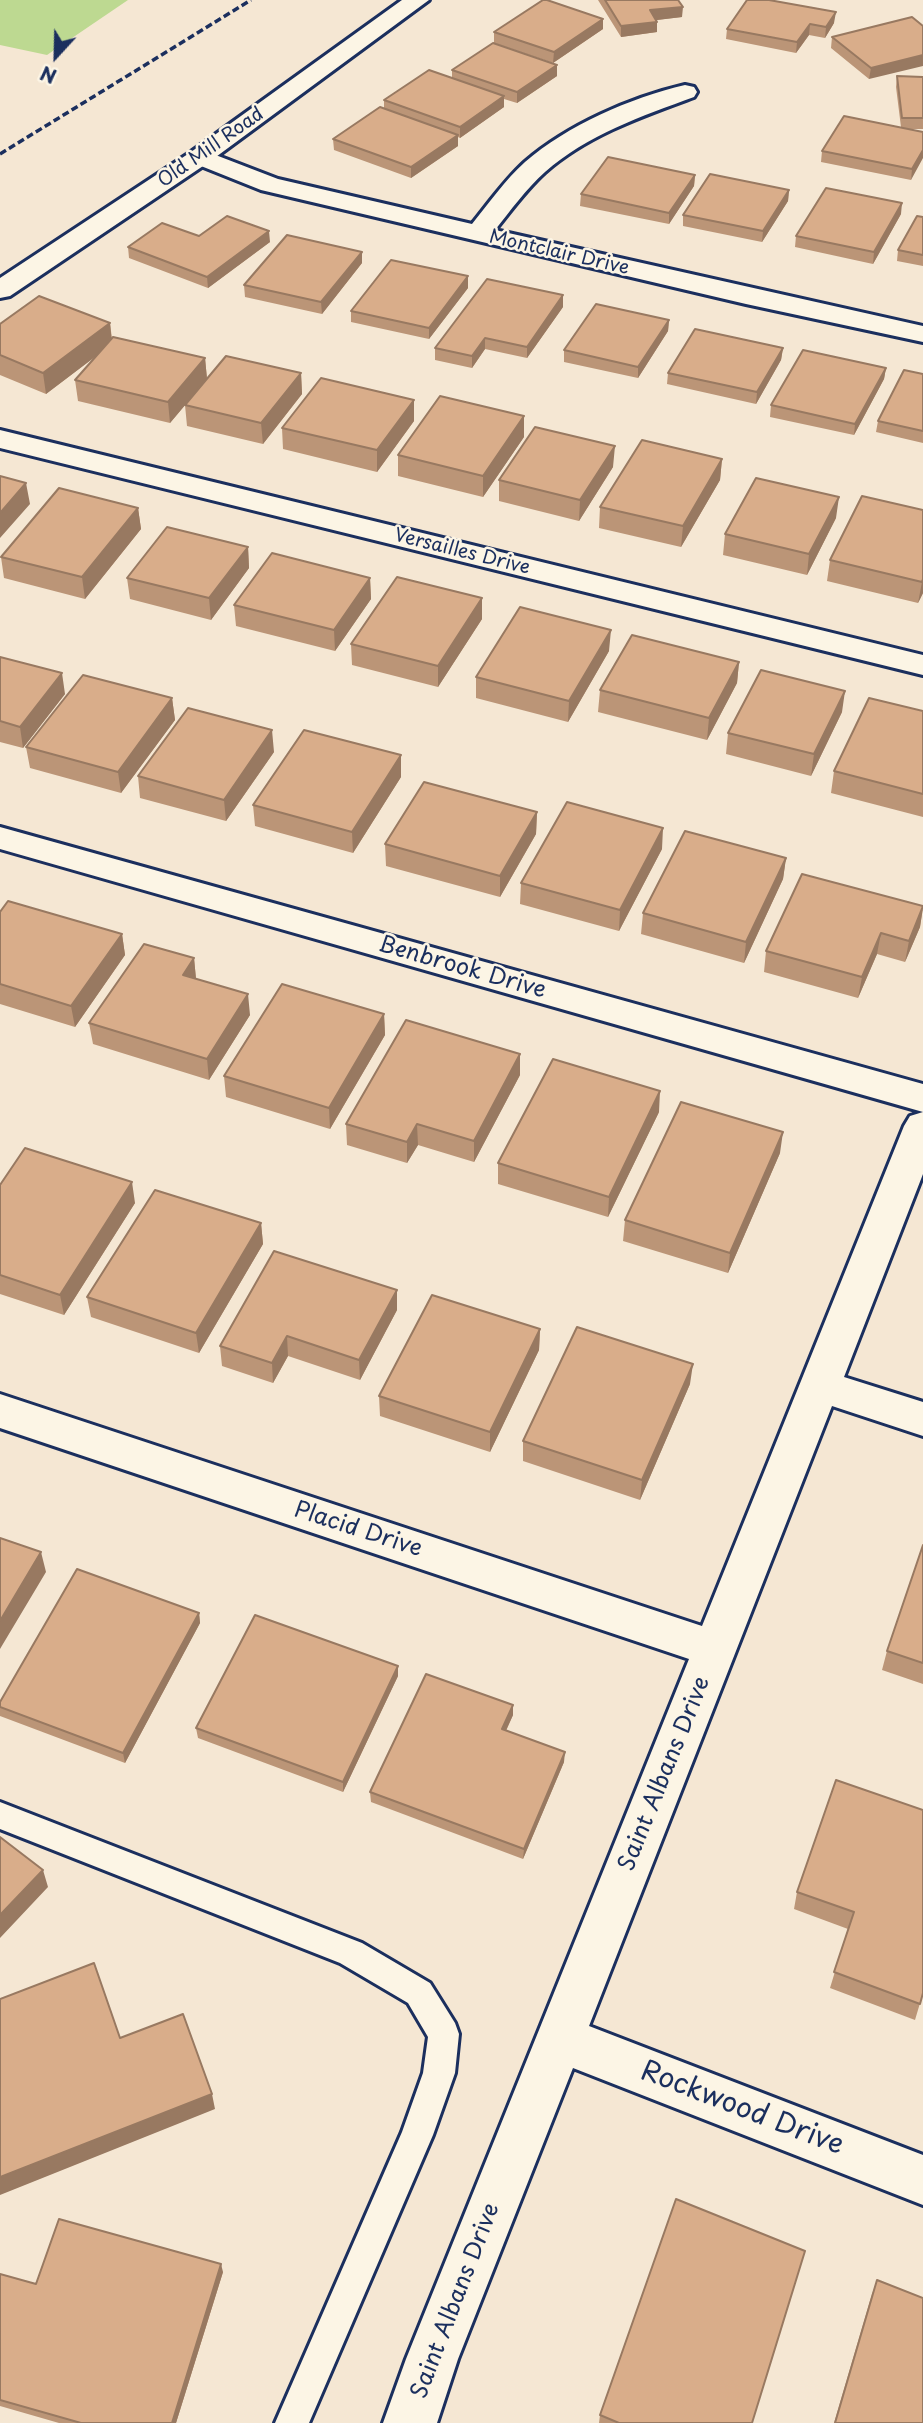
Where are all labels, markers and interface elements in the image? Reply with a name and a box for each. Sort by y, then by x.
north arrow [21,21,91,91]
text: N [36,60,60,91]
street label: Old Mill Road [154,103,268,193]
street label: Montclair Drive [487,226,631,280]
street label: Versailles Drive [392,524,532,580]
street label: Benbrook Drive [375,931,549,1005]
street label: Placid Drive [291,1496,425,1564]
street label: Saint Albans Drive [613,1673,717,1875]
street label: Rockwood Drive [636,2055,848,2163]
street label: Saint Albans Drive [406,2199,506,2403]

